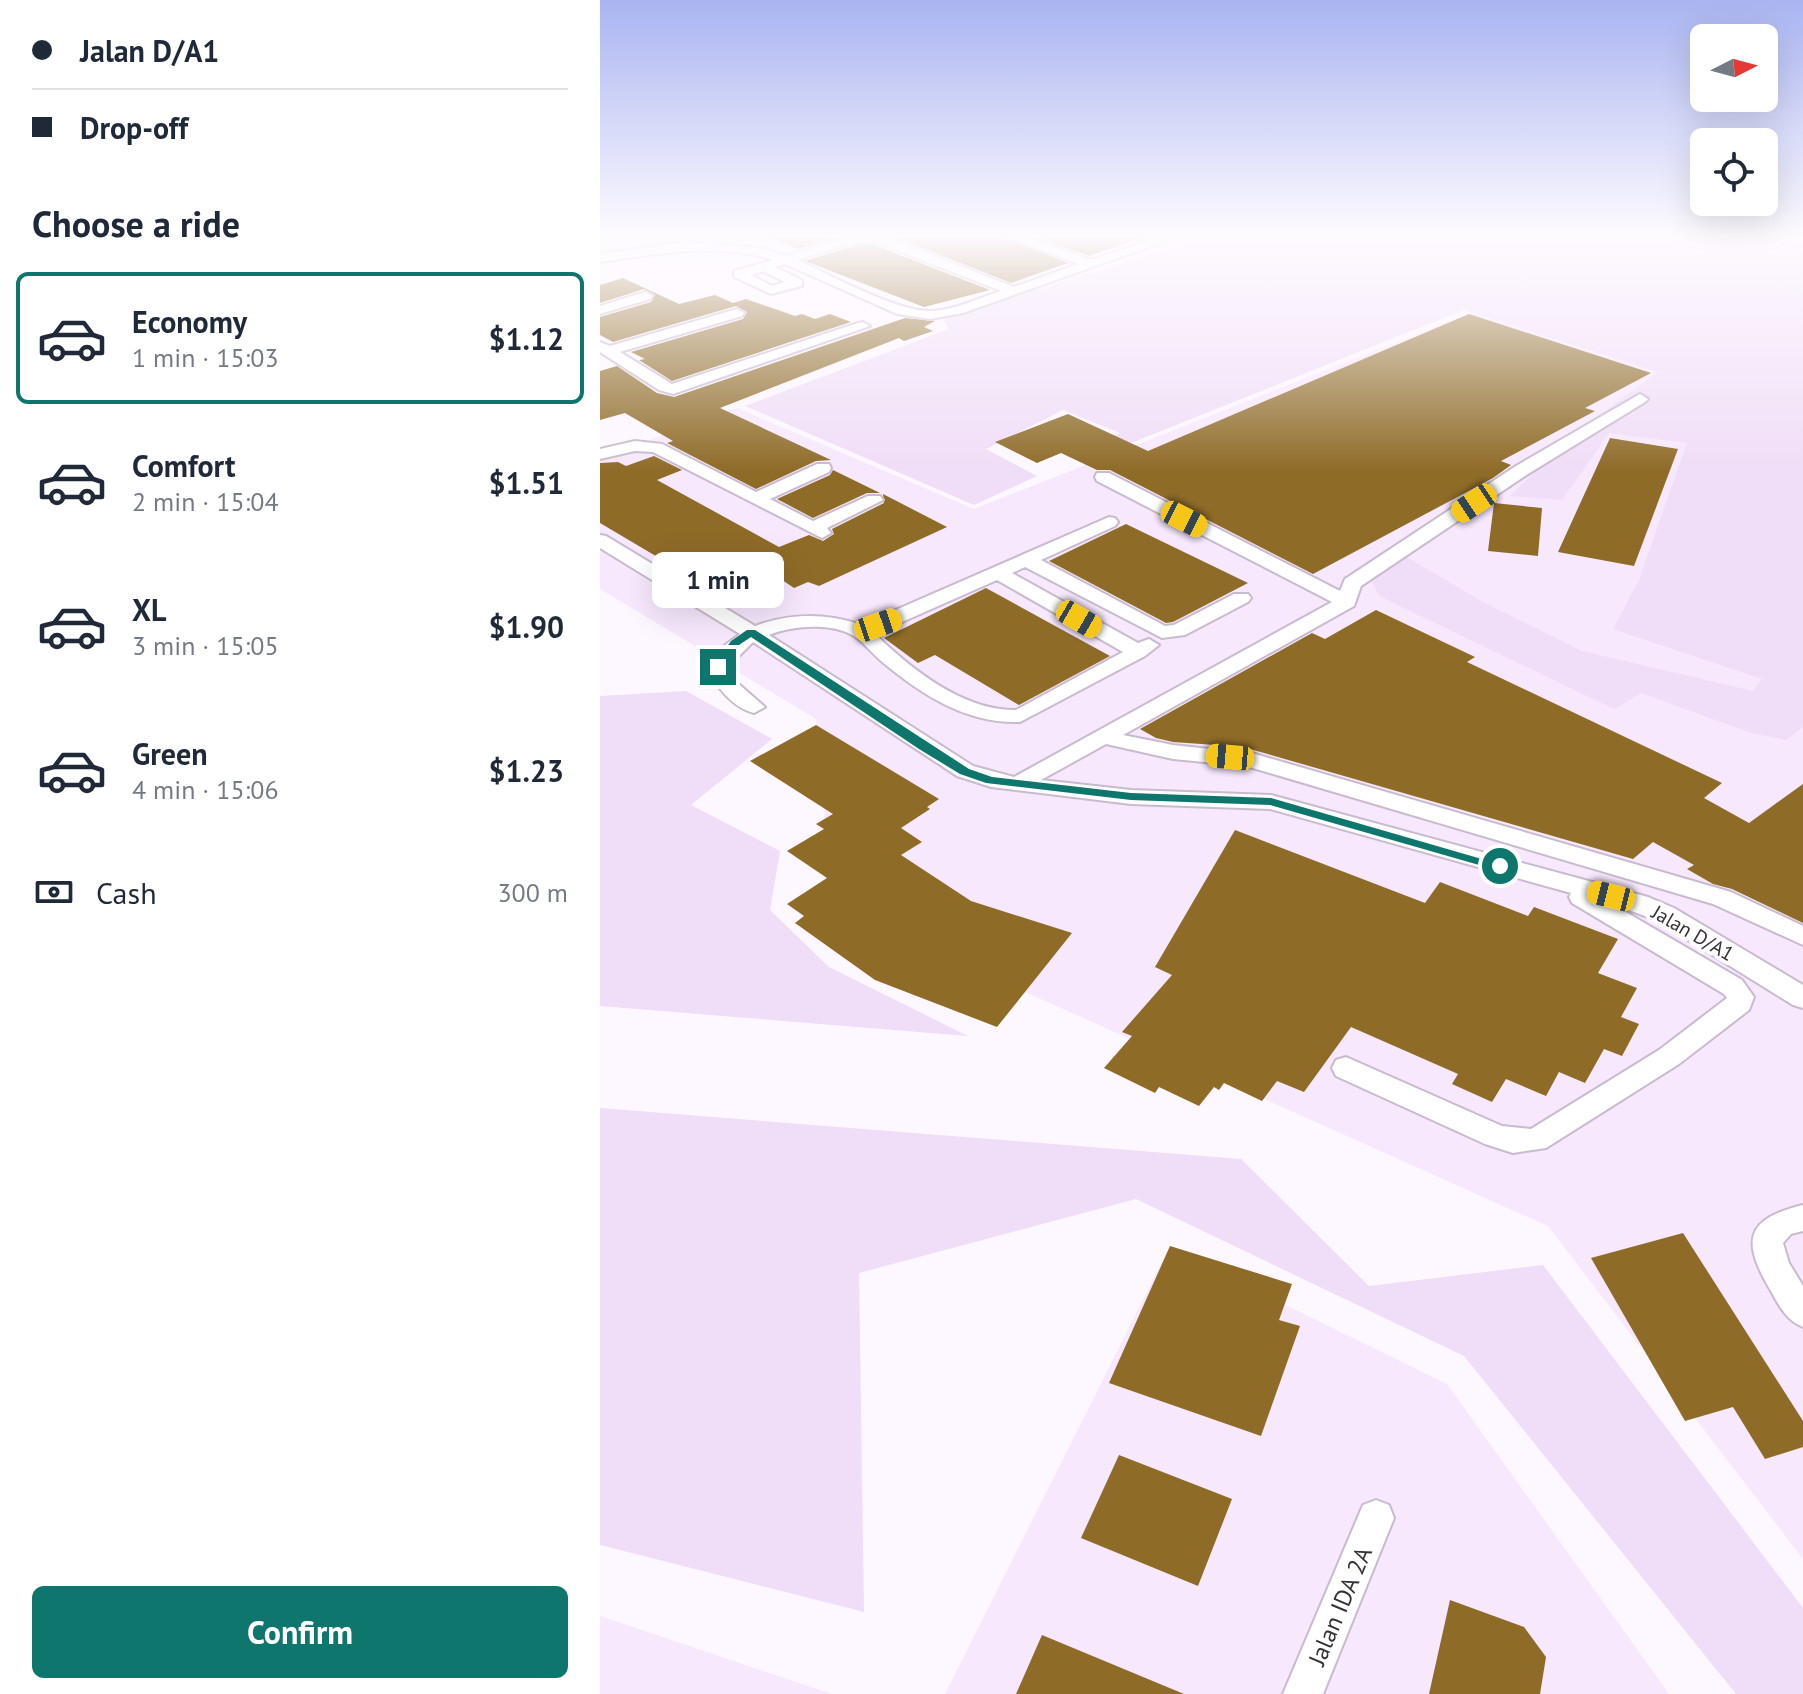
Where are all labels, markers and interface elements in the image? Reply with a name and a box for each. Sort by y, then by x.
north arrow [1690,24,1778,112]
map controls [1690,24,1778,216]
text: Jalan D/A1 [80,31,219,70]
text: Drop-off [80,108,188,147]
button: locate [1690,128,1778,216]
text: Choose a ride [32,200,240,247]
icon: car [36,302,108,374]
text: Economy [132,302,247,341]
text: $1.12 [489,319,564,358]
text: 1 min · 15:03 [132,341,279,374]
icon: car [36,446,108,518]
text: Comfort [132,446,235,485]
text: $1.51 [489,463,564,502]
car [1447,480,1501,526]
text: 2 min · 15:04 [132,485,279,518]
car [1157,497,1211,541]
callout: 1 min [652,551,784,607]
text: 1 min [686,563,750,596]
icon: car [36,590,108,662]
text: XL [132,590,166,629]
car [1052,597,1106,641]
car [851,606,905,644]
text: $1.90 [489,607,564,646]
text: 3 min · 15:05 [132,629,279,662]
route end [700,649,736,685]
icon: car [36,734,108,806]
text: Green [132,734,207,773]
car [1205,743,1255,771]
text: $1.23 [489,751,564,790]
text: 4 min · 15:06 [132,773,279,806]
route start [1482,848,1518,884]
icon: cash [32,870,76,914]
text: Cash [96,873,157,912]
text: 300 m [497,876,568,909]
car [1585,879,1637,913]
street label: Jalan D/A1 [1646,899,1739,967]
street label: Jalan IDA 2A [1301,1542,1379,1671]
button: Confirm [32,1586,568,1678]

